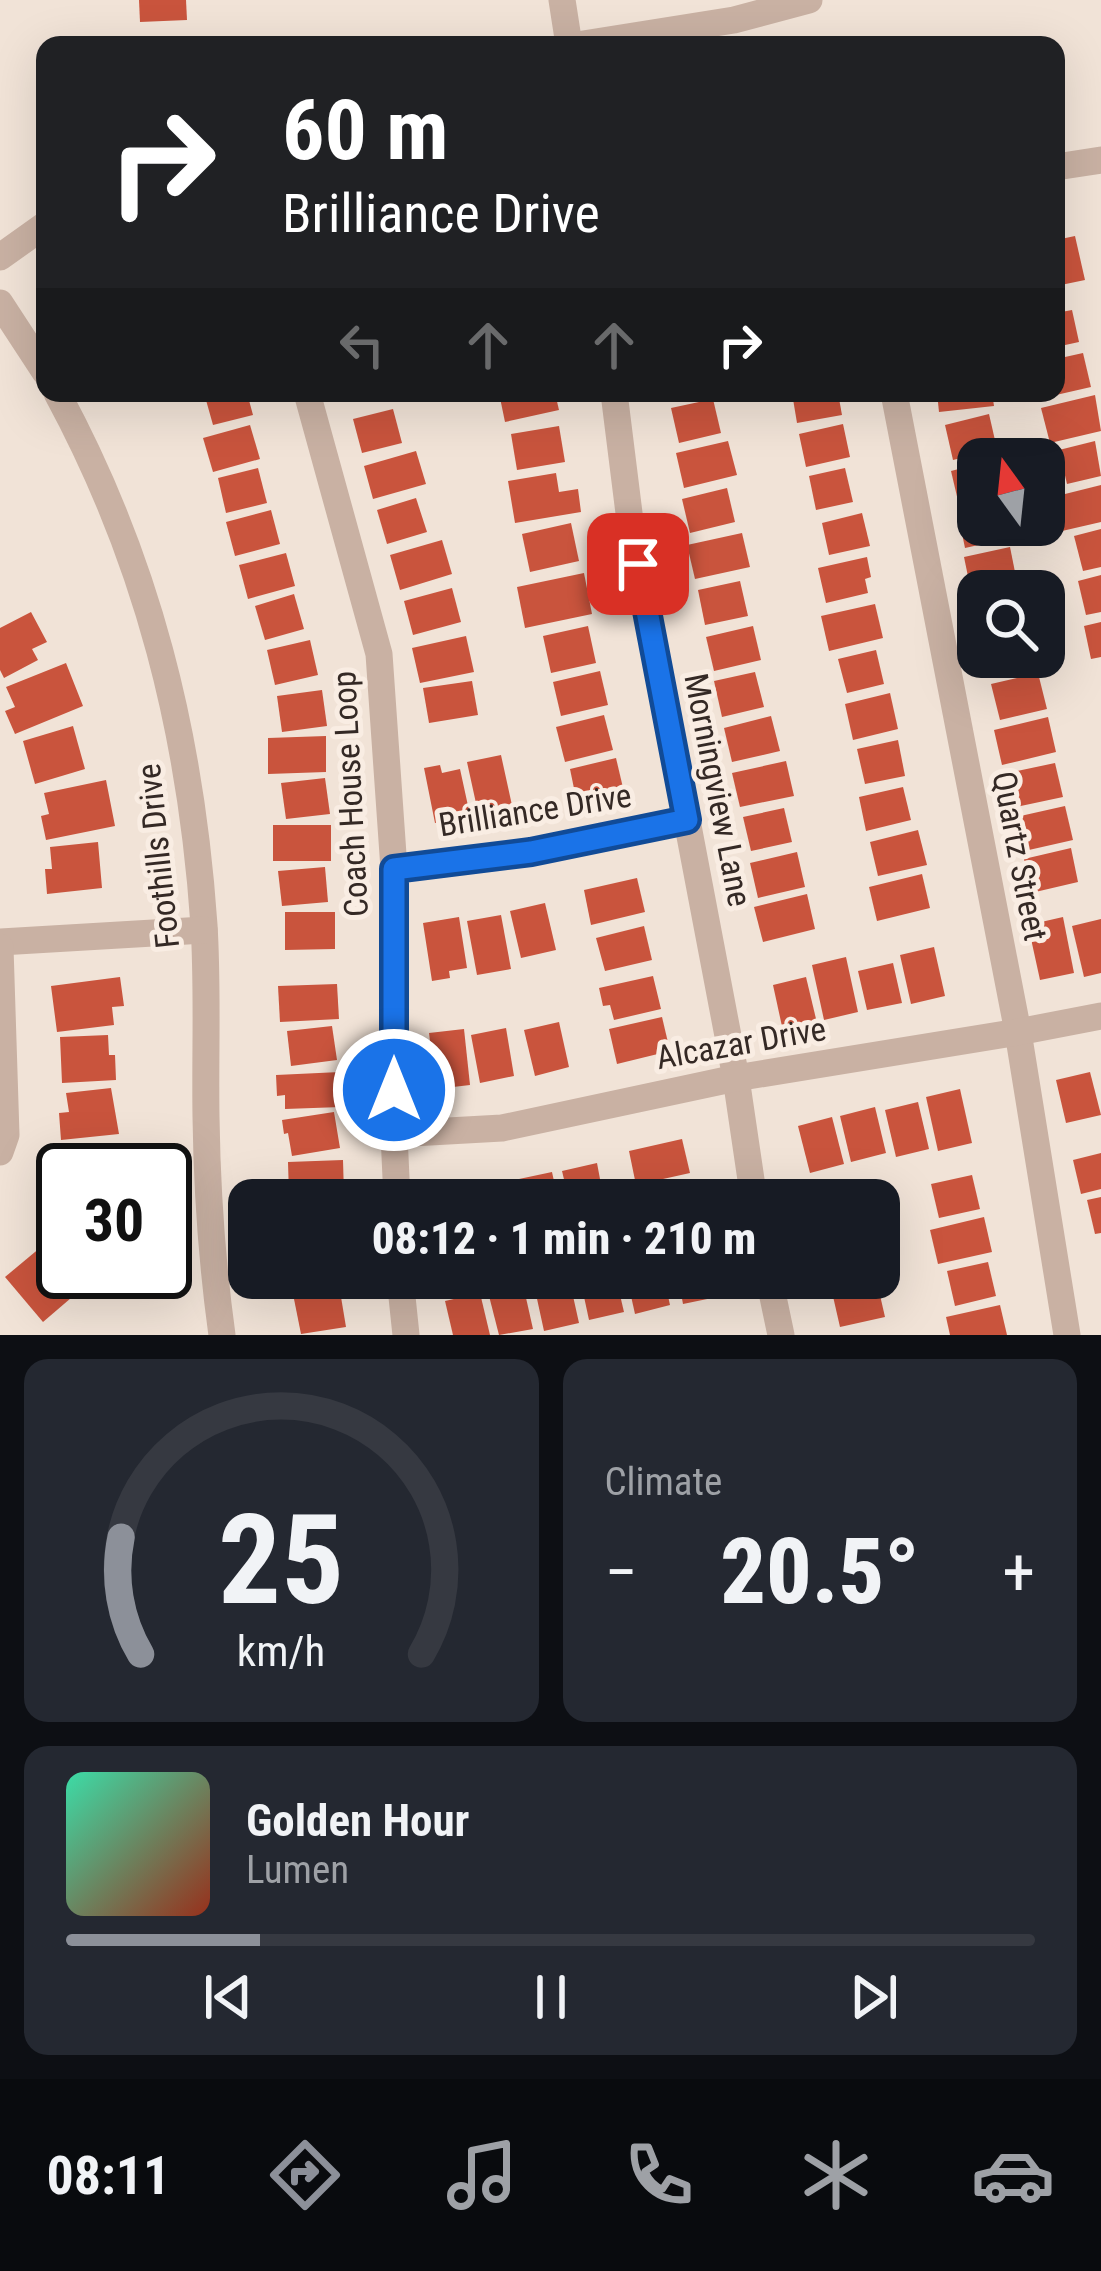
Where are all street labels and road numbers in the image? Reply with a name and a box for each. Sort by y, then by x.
street label: Coach House Loop [324,670,376,918]
street label: Morningview Lane [676,670,760,910]
street label: Foothills Drive [129,762,187,950]
street label: Quartz Street [984,768,1056,944]
street label: Brilliance Drive [436,776,634,844]
street label: Alcazar Drive [653,1009,829,1077]

